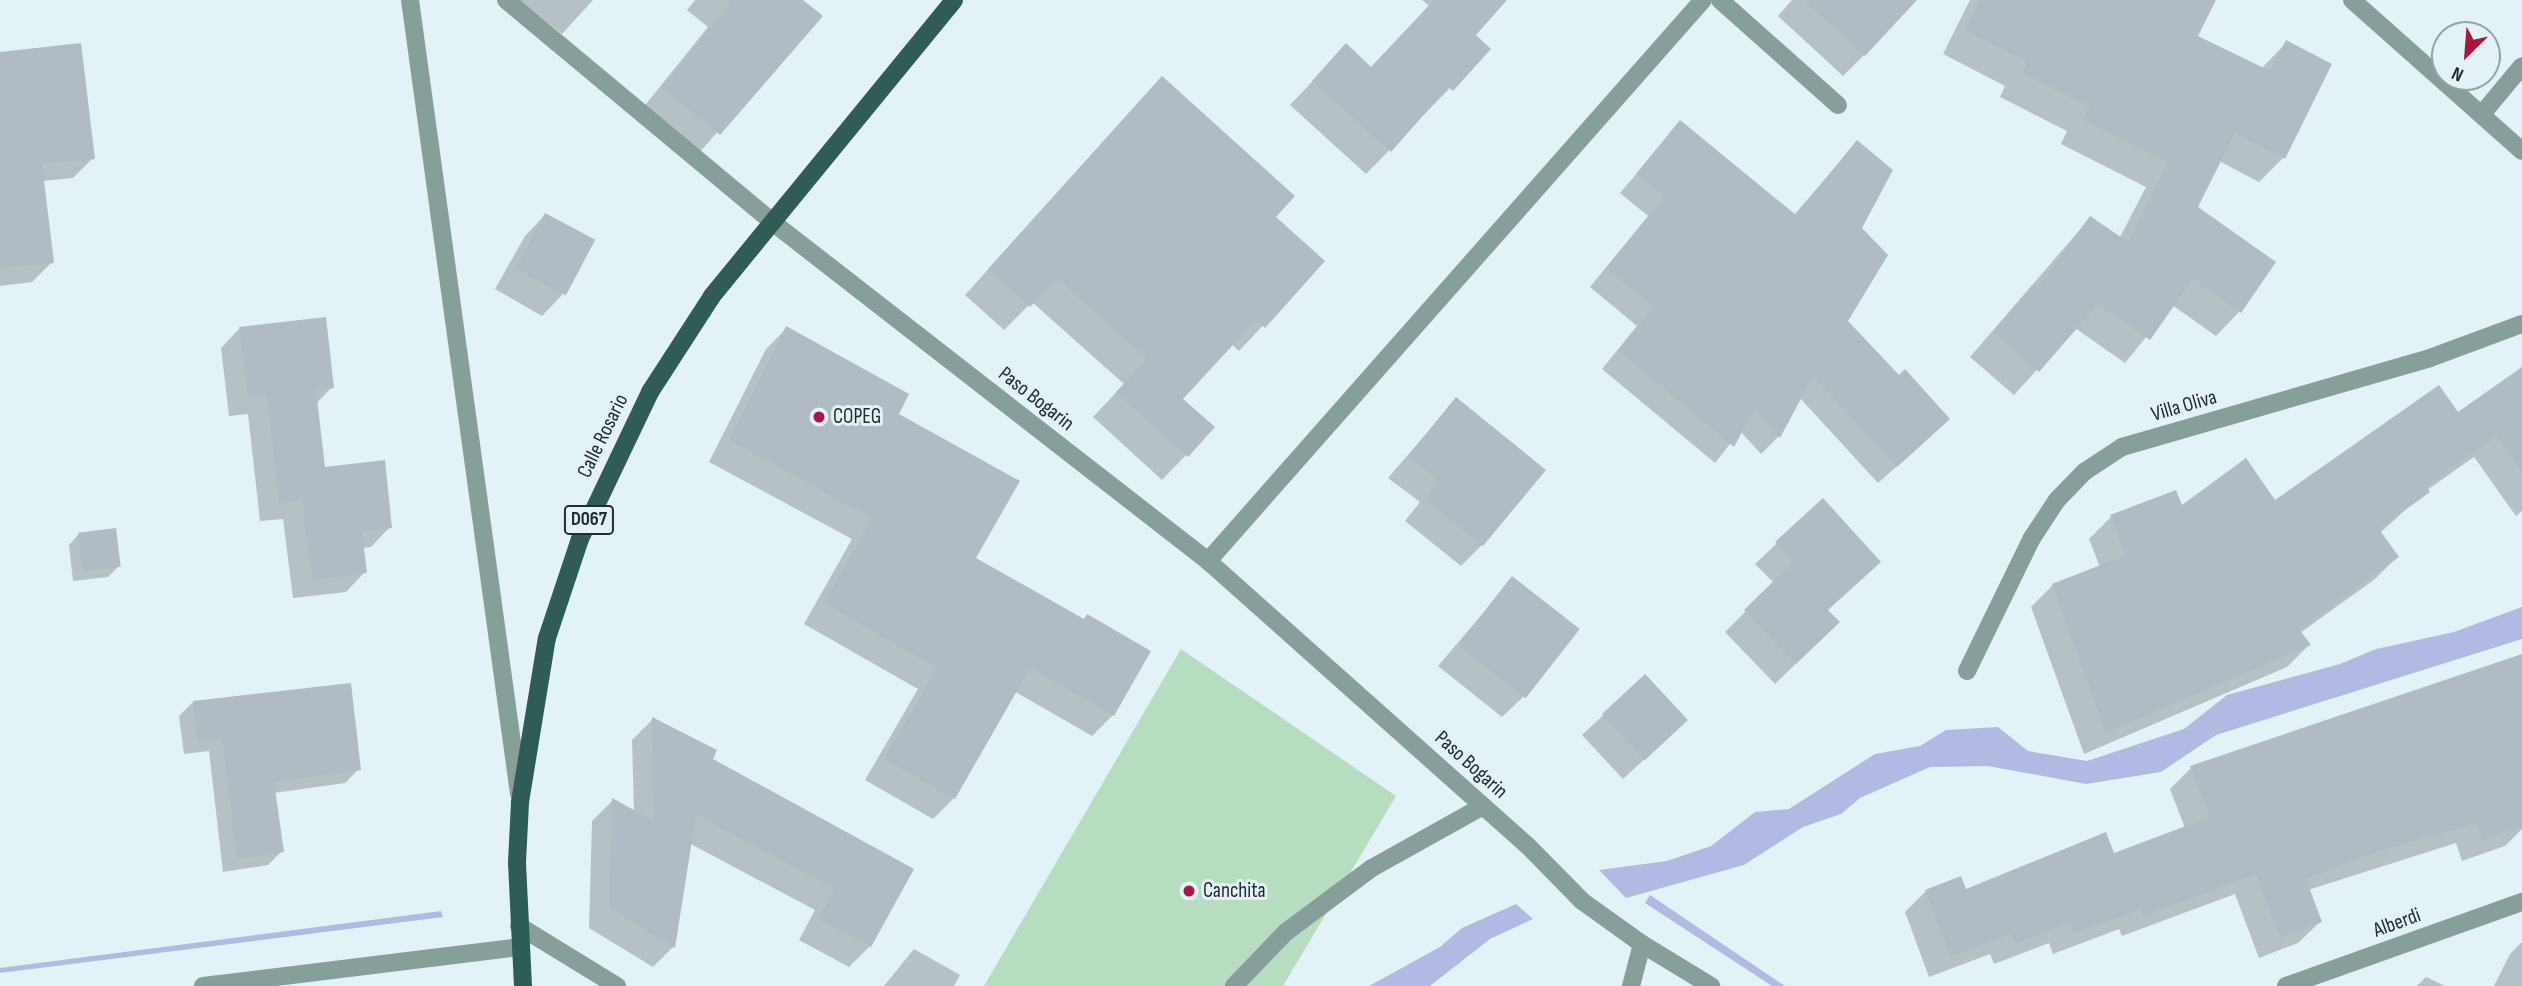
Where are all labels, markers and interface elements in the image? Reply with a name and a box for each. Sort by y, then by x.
north arrow [2431,21,2501,91]
text: N [2448,61,2467,86]
street label: Paso Bogarin [993,362,1079,436]
street label: Villa Oliva [2148,385,2220,427]
street label: Calle Rosario [572,390,634,482]
place label: COPEG [833,404,881,430]
marker: COPEG [811,409,827,425]
road number: D067 [563,505,615,536]
street label: Paso Bogarin [1429,726,1513,804]
place label: Canchita [1203,878,1266,904]
marker: Canchita [1181,883,1197,899]
street label: Alberdi [2370,903,2424,943]

